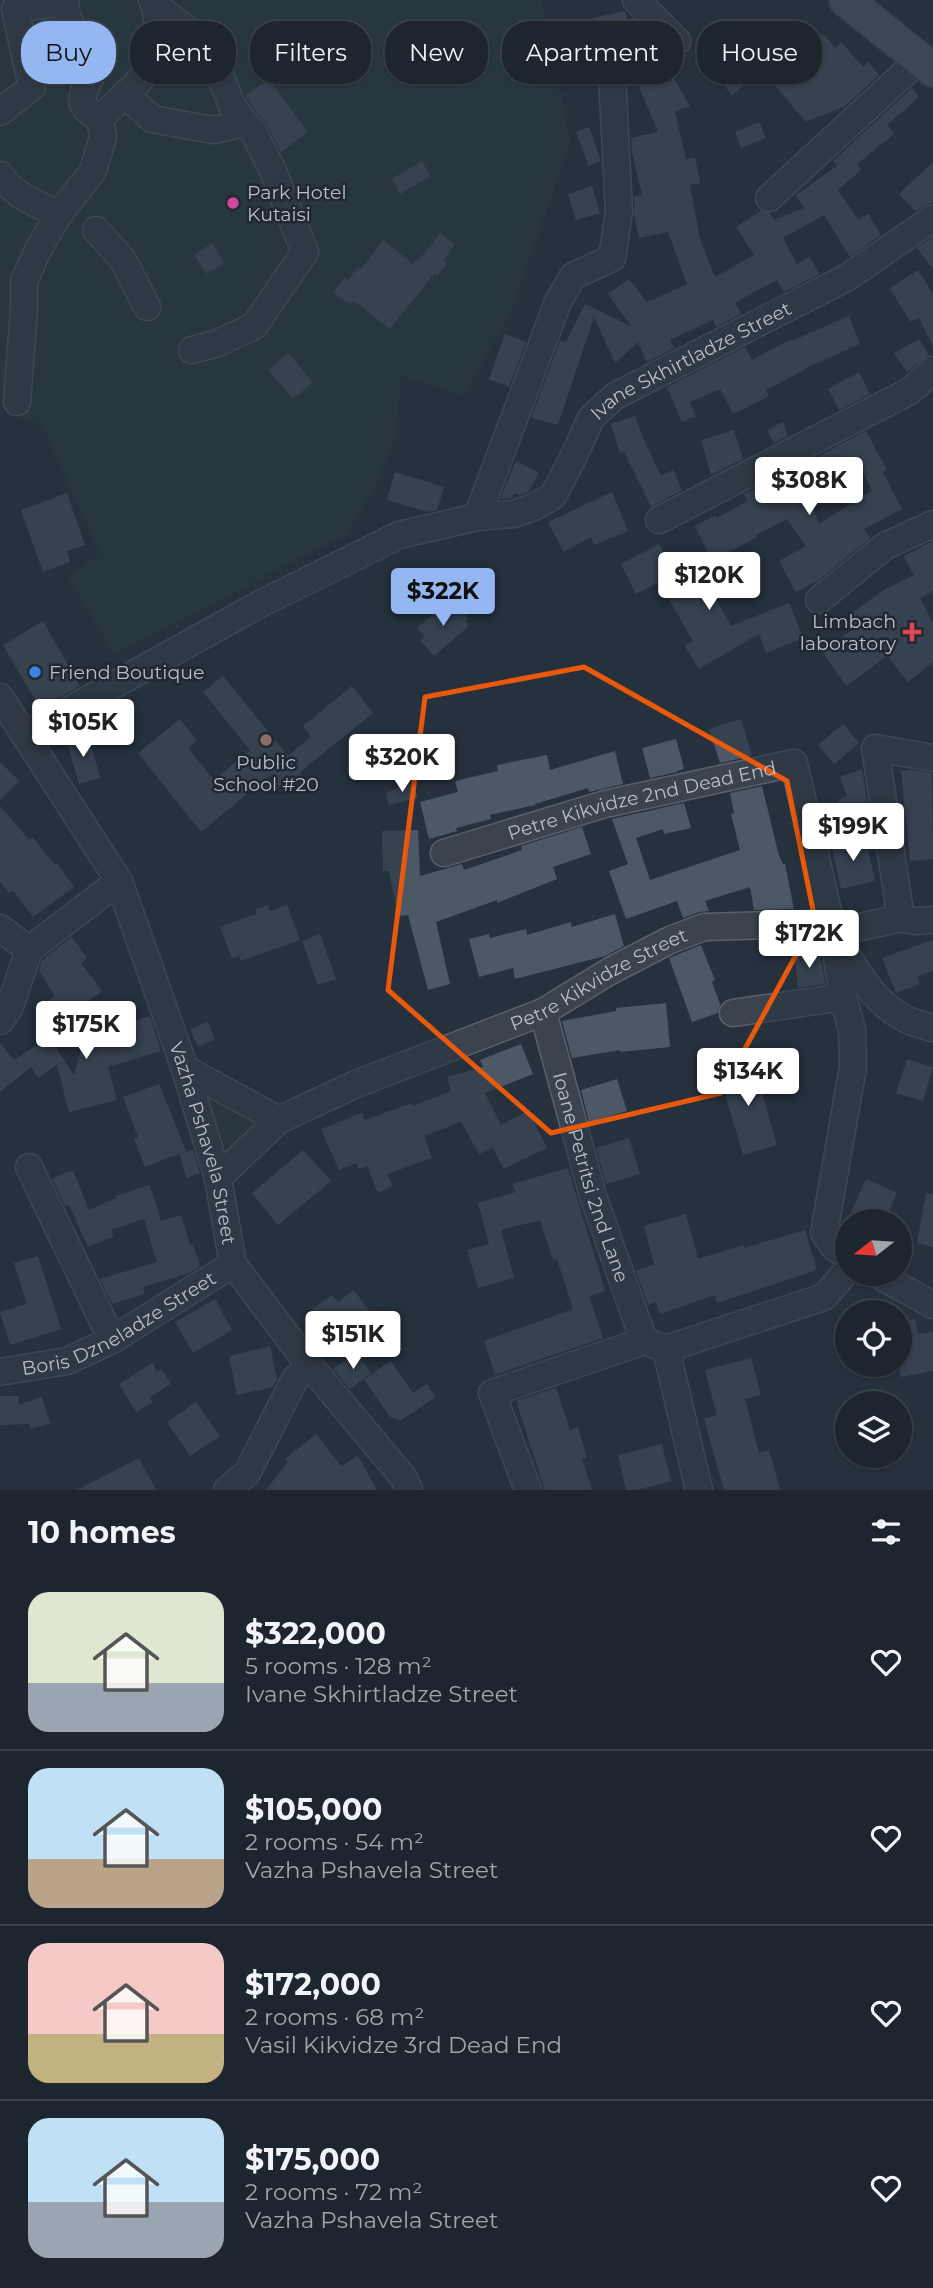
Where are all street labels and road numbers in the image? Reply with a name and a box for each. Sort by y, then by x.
street label: Ivane Skhirtladze Street [586,297,795,425]
street label: Petre Kikvidze 2nd Dead End [505,756,778,845]
street label: Petre Kikvidze Street [507,923,691,1036]
street label: Vazha Pshavela Street [164,1039,240,1247]
street label: Ioane Petritsi 2nd Lane [548,1070,633,1285]
street label: Boris Dzneladze Street [20,1267,220,1380]

